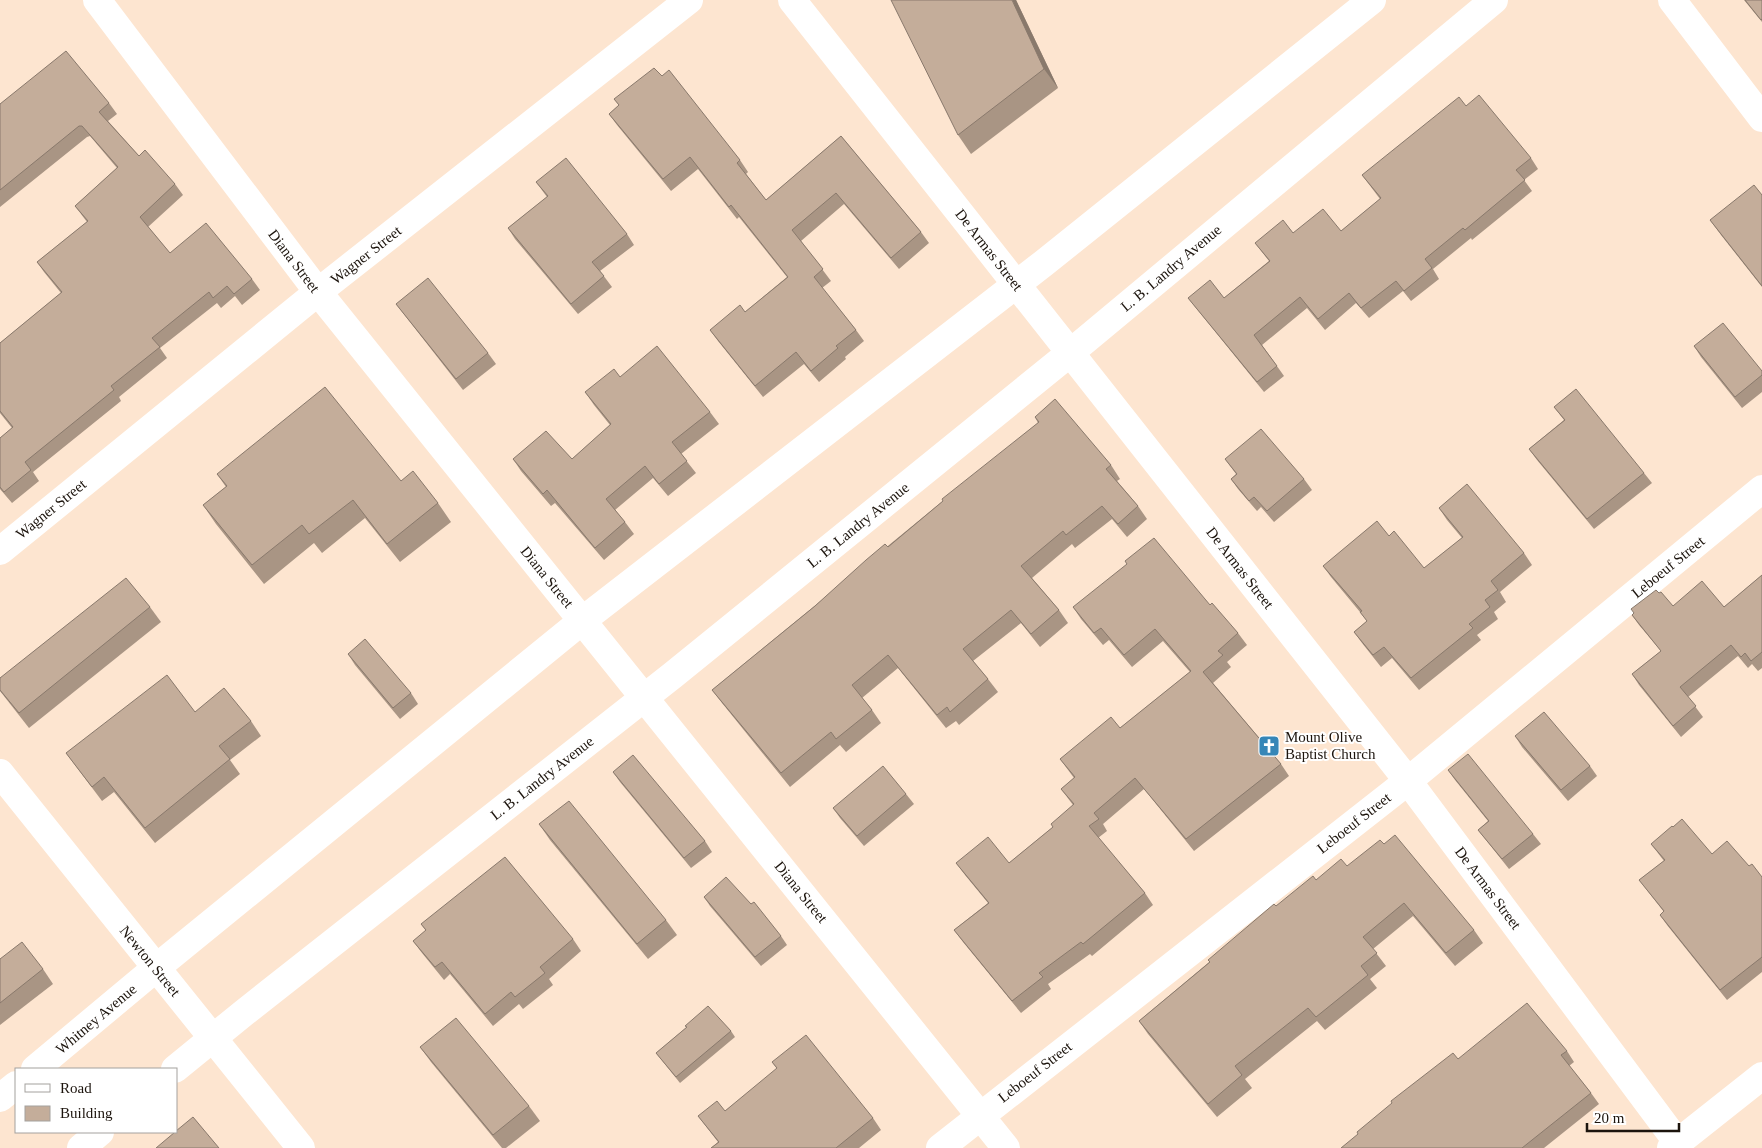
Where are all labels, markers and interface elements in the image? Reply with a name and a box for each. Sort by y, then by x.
street label: De Armas Street [952,206,1026,295]
street label: L. B. Landry Avenue [1118,221,1225,315]
street label: Wagner Street [328,222,405,287]
street label: Diana Street [265,226,323,296]
street label: Wagner Street [13,476,90,542]
street label: L. B. Landry Avenue [804,479,912,571]
street label: De Armas Street [1203,524,1277,613]
street label: Leboeuf Street [1628,532,1708,601]
street label: Diana Street [517,543,577,612]
place label: Mount Olive Baptist Church [1285,729,1376,762]
street label: L. B. Landry Avenue [487,733,597,823]
church icon: Mount Olive Baptist Church [1257,734,1281,758]
street label: Leboeuf Street [1314,789,1395,857]
street label: De Armas Street [1452,844,1525,933]
street label: Diana Street [771,858,831,927]
street label: Newton Street [117,922,184,1000]
street label: Whitney Avenue [53,980,140,1057]
street label: Leboeuf Street [995,1038,1076,1106]
legend [15,1068,178,1133]
text: Road [60,1080,92,1096]
scale bar [1587,1100,1680,1132]
text: Building [60,1105,113,1121]
text: 20 m [1594,1110,1625,1126]

